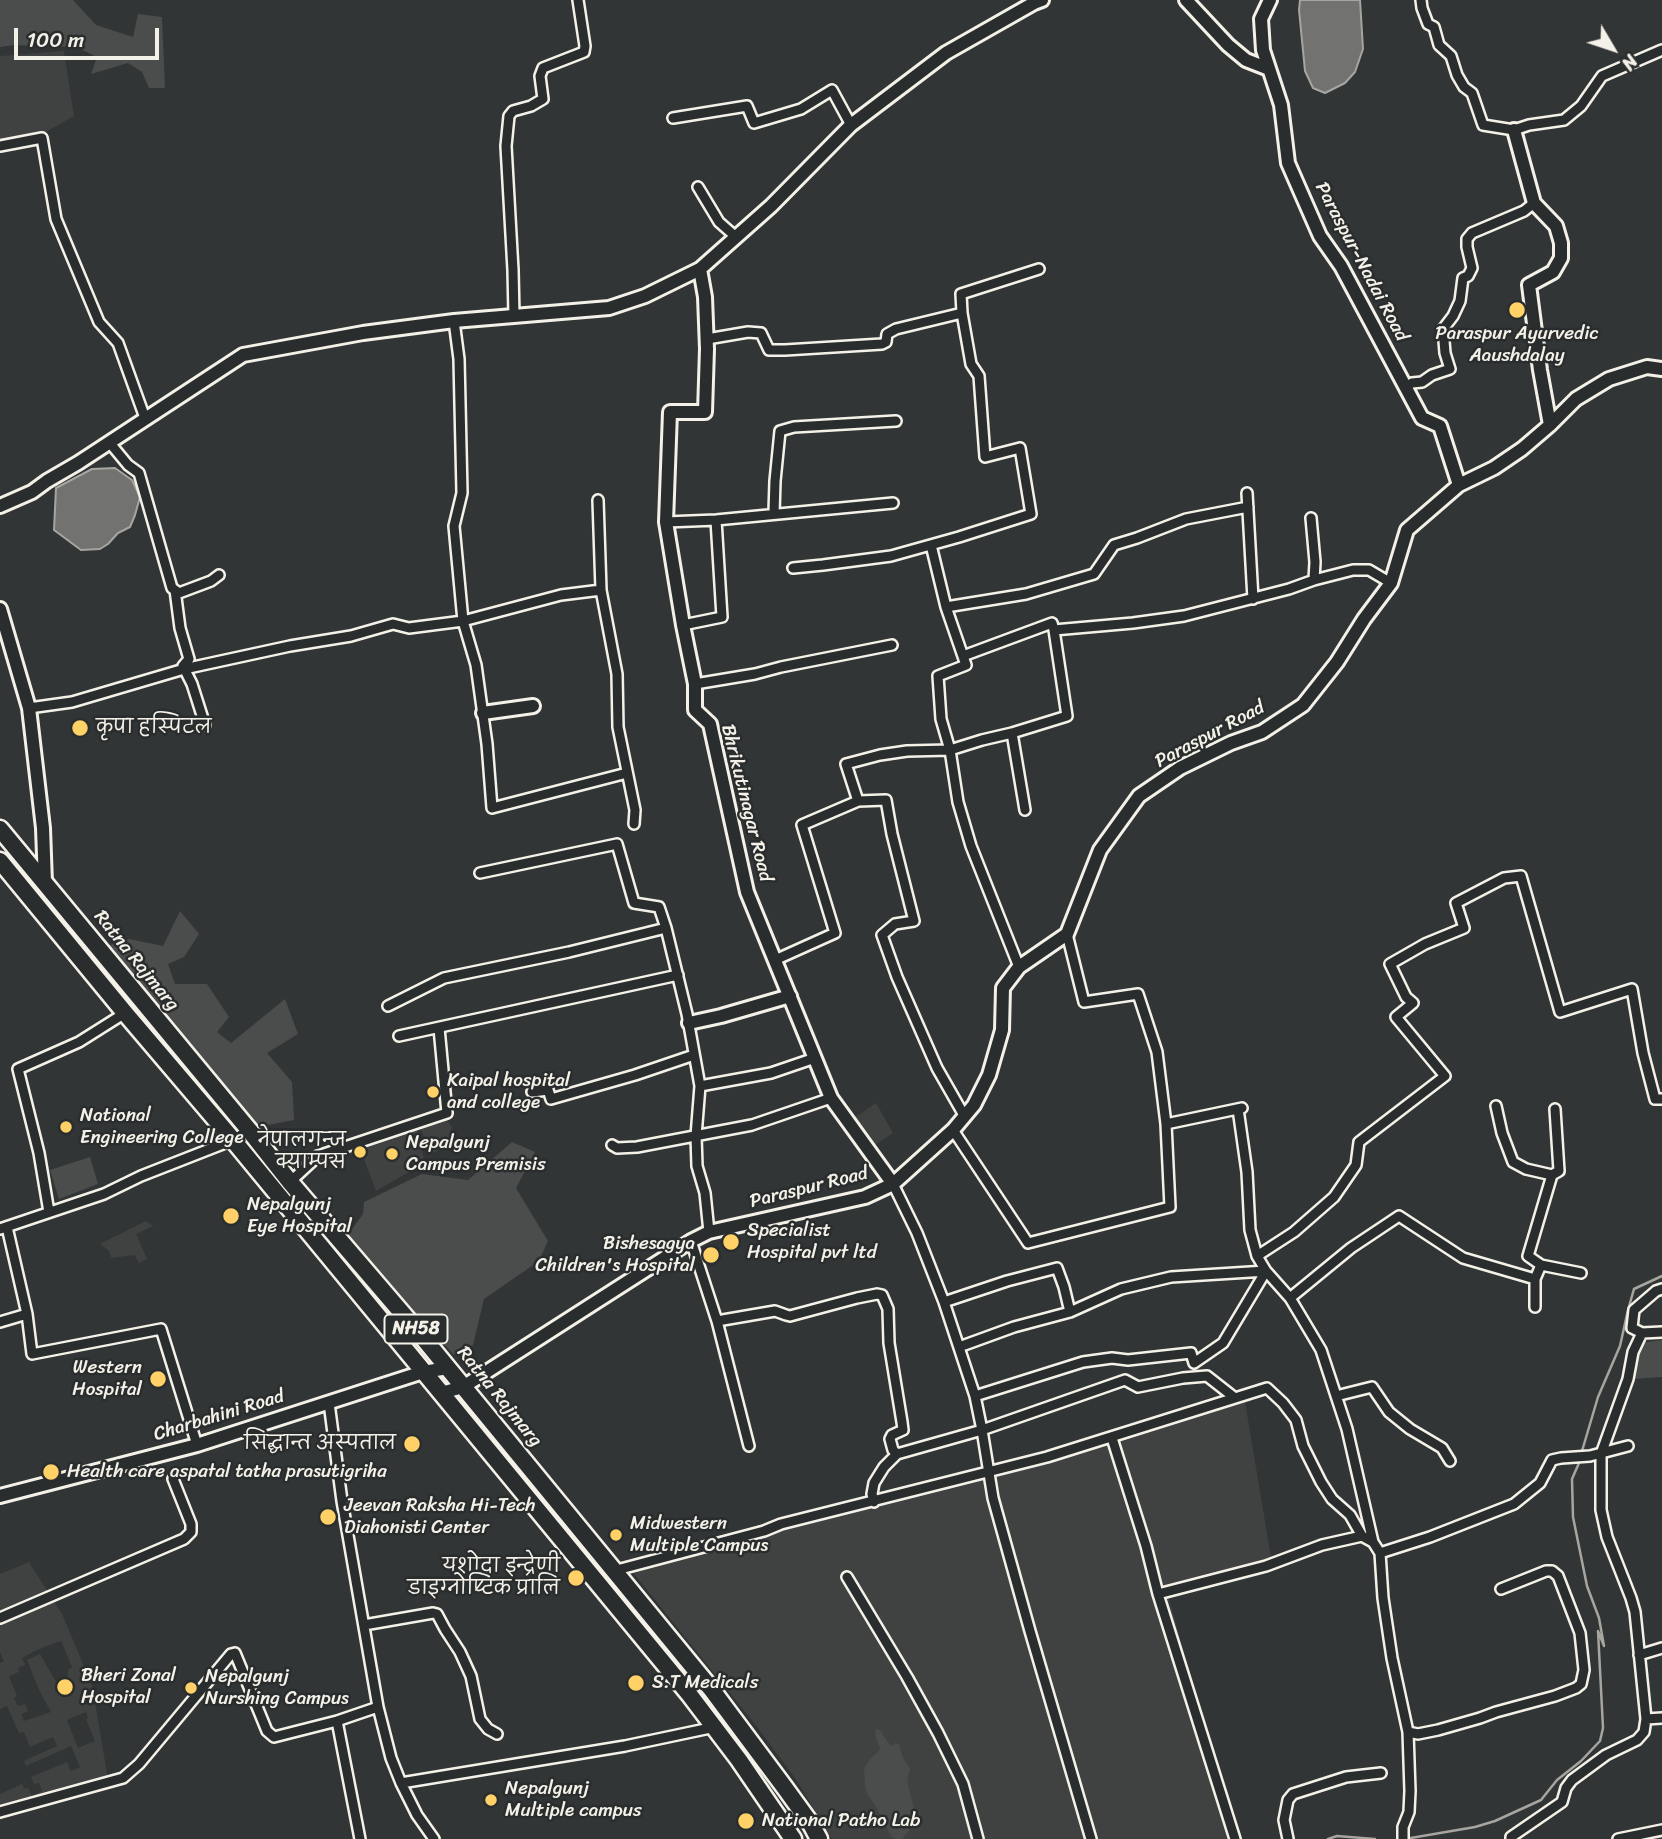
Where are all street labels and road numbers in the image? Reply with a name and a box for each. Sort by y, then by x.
street label: Paraspur-Nadai Road [1309,178,1413,346]
street label: Paraspur Road [1151,697,1269,773]
street label: Bhrikutinagar Road [715,722,777,884]
street label: Ratna Rajmarg [88,906,184,1016]
street label: Paraspur Road [748,1162,870,1214]
road number: NH58 [384,1314,448,1344]
street label: Ratna Rajmarg [451,1342,547,1452]
street label: Charbahini Road [151,1385,287,1447]

